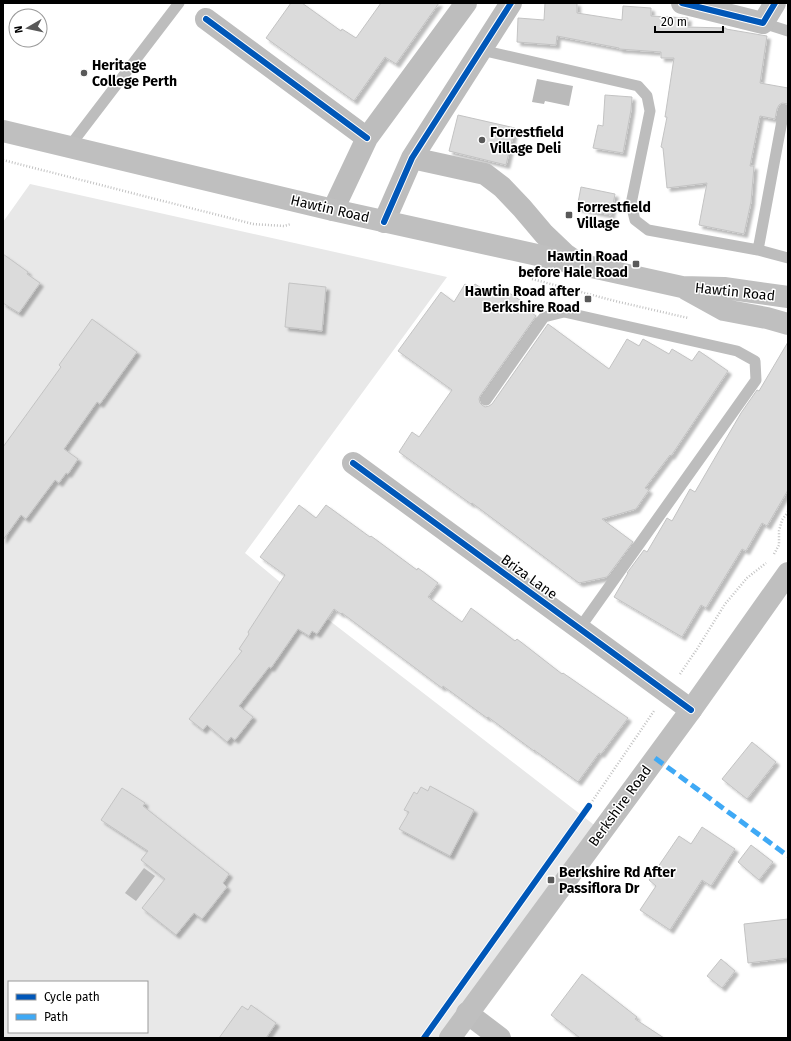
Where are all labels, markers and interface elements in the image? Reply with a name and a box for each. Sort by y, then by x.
north arrow [8,8,48,48]
scale bar [655,8,723,34]
text: 20 m [661,15,687,29]
text: N [12,25,26,34]
place label: Heritage College Perth [92,57,177,90]
marker: Heritage College Perth [79,68,89,78]
place label: Forrestfield Village Deli [489,124,564,157]
marker: Forrestfield Village Deli [477,135,487,145]
street label: Hawtin Road [289,192,371,226]
place label: Forrestfield Village [576,199,651,232]
marker: Forrestfield Village [564,210,574,220]
place label: Hawtin Road before Hale Road [518,248,628,281]
marker: Hawtin Road before Hale Road [631,259,641,269]
street label: Hawtin Road [694,279,776,305]
place label: Hawtin Road after Berkshire Road [465,283,580,316]
marker: Hawtin Road after Berkshire Road [583,294,593,304]
street label: Briza Lane [498,551,560,603]
street label: Berkshire Road [585,762,655,850]
place label: Berkshire Rd After Passiflora Dr [559,864,676,897]
marker: Berkshire Rd After Passiflora Dr [546,875,556,885]
legend [8,981,148,1033]
text: Cycle path [44,990,100,1004]
text: Path [44,1010,68,1024]

